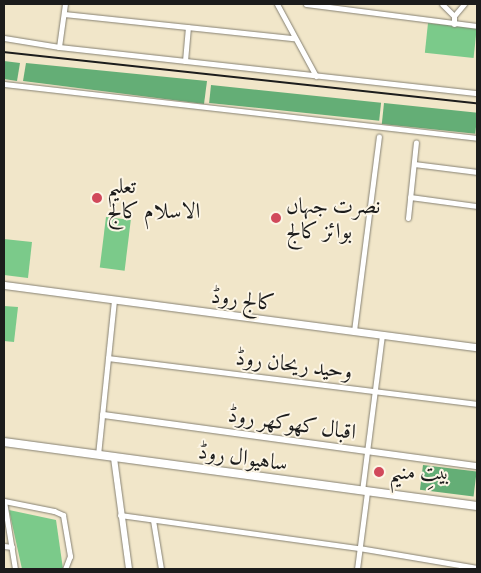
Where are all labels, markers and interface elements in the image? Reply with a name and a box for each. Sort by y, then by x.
place label: تعلیم الاسلام کالج [107,172,200,224]
marker: تعلیم الاسلام کالج [91,192,103,204]
place label: نصرت جہاں بوائز کالج [286,192,380,244]
marker: نصرت جہاں بوائز کالج [270,212,282,224]
street label: کالج روڈ [210,282,276,316]
street label: وحید ریحان روڈ [234,344,354,384]
street label: اقبال کھوکھر روڈ [226,401,358,445]
street label: ساہیوال روڈ [196,438,290,476]
place label: بیتِ منیم [389,459,450,485]
marker: بیتِ منیم [373,466,385,478]

